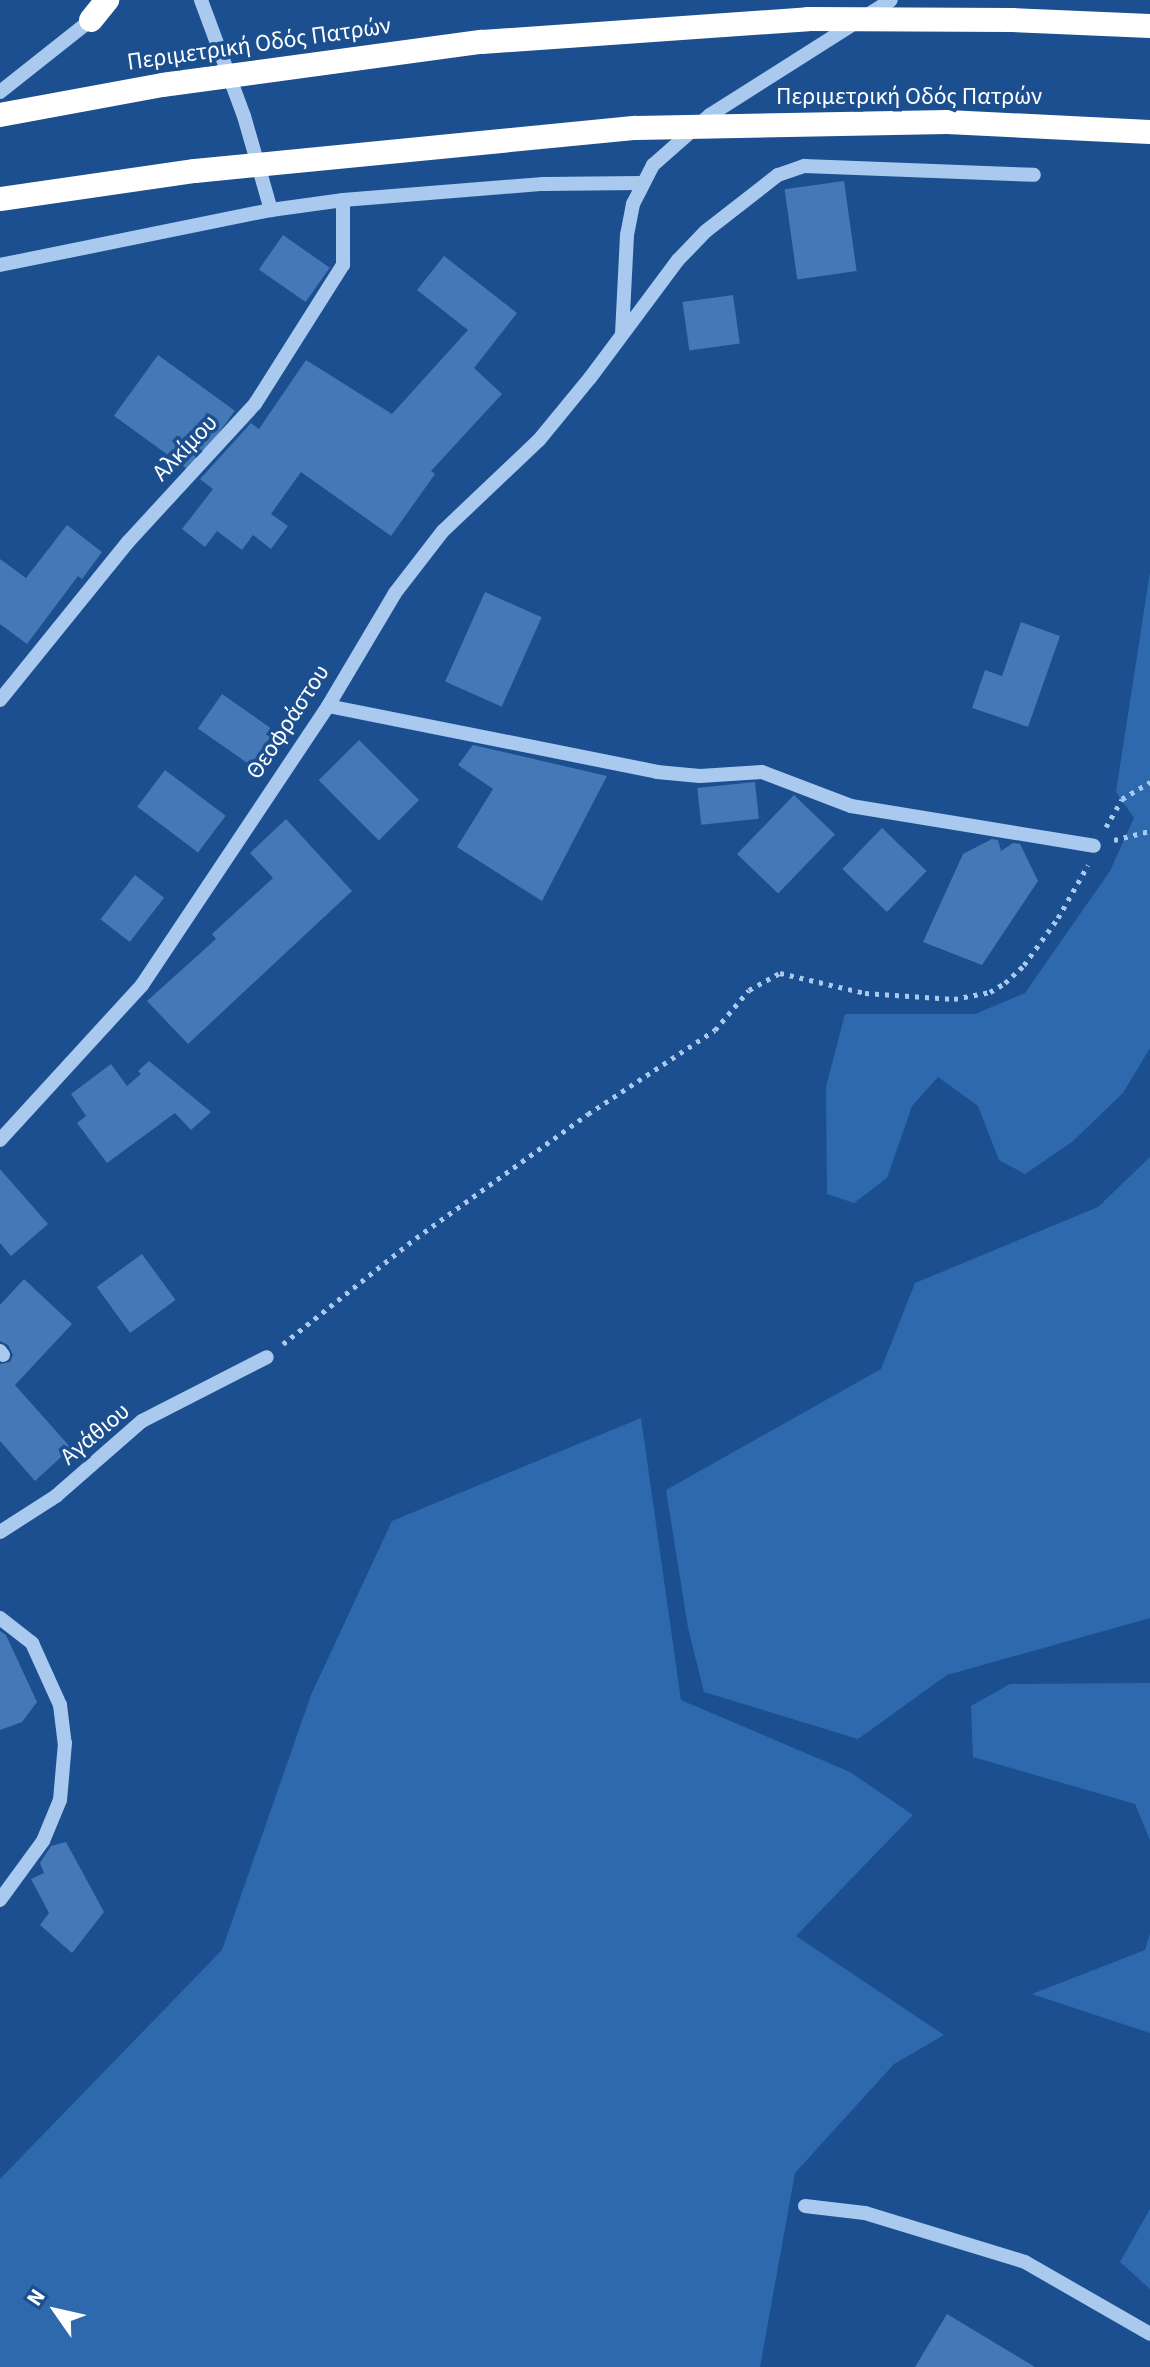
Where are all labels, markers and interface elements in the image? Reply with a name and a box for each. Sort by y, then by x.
street label: Περιμετρική Οδός Πατρών [125,11,393,77]
street label: Περιμετρική Οδός Πατρών [776,83,1042,111]
street label: Αλκίμου [146,409,224,487]
street label: Θεοφράστου [240,659,336,785]
street label: Αγάθιου [55,1397,135,1471]
north arrow [16,2271,96,2351]
text: N [19,2283,53,2313]

